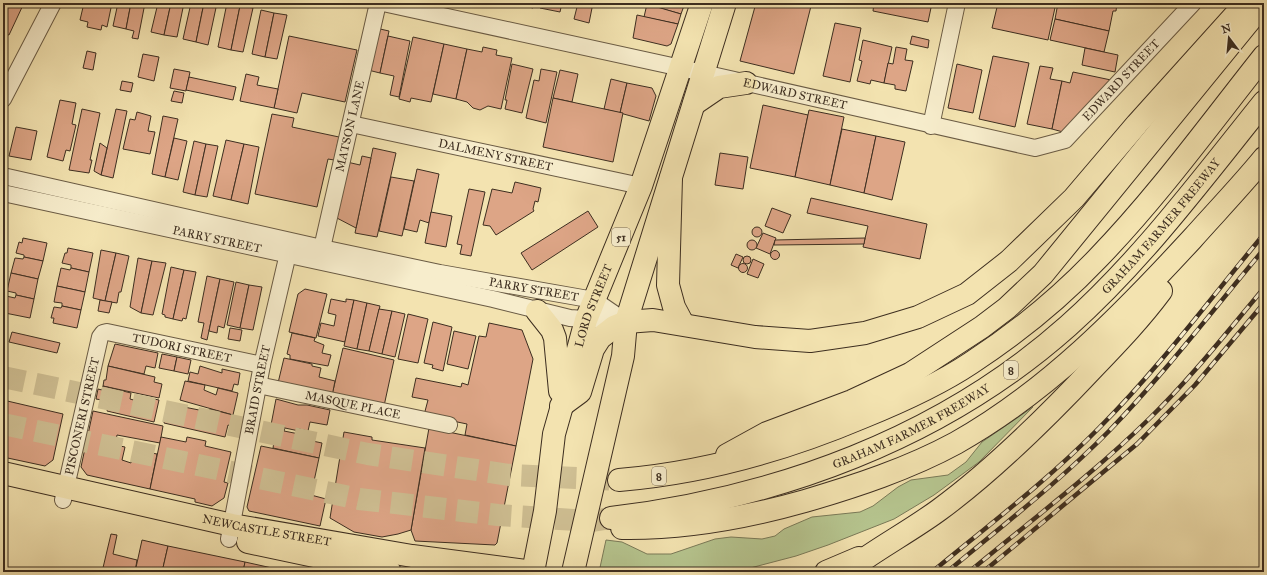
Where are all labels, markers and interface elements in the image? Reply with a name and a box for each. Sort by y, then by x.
north arrow [1209,18,1249,58]
text: N [1220,21,1233,36]
street label: EDWARD STREET [1080,36,1162,124]
street label: EDWARD STREET [742,75,849,112]
street label: MATSON LANE [333,79,367,173]
street label: DALMENY STREET [437,136,554,174]
street label: GRAHAM FARMER FREEWAY [1099,155,1223,297]
street label: PARRY STREET [171,223,263,256]
road number: 51 [612,228,630,246]
street label: LORD STREET [572,262,615,349]
street label: PARRY STREET [488,275,580,304]
street label: TUDORI STREET [131,331,233,365]
street label: BRAID STREET [242,344,273,436]
street label: PISCONERI STREET [62,356,102,476]
road number: 8 [1004,361,1018,379]
street label: GRAHAM FARMER FREEWAY [831,381,993,472]
street label: MASQUE PLACE [304,388,402,422]
road number: 8 [652,467,666,485]
street label: NEWCASTLE STREET [201,512,332,549]

